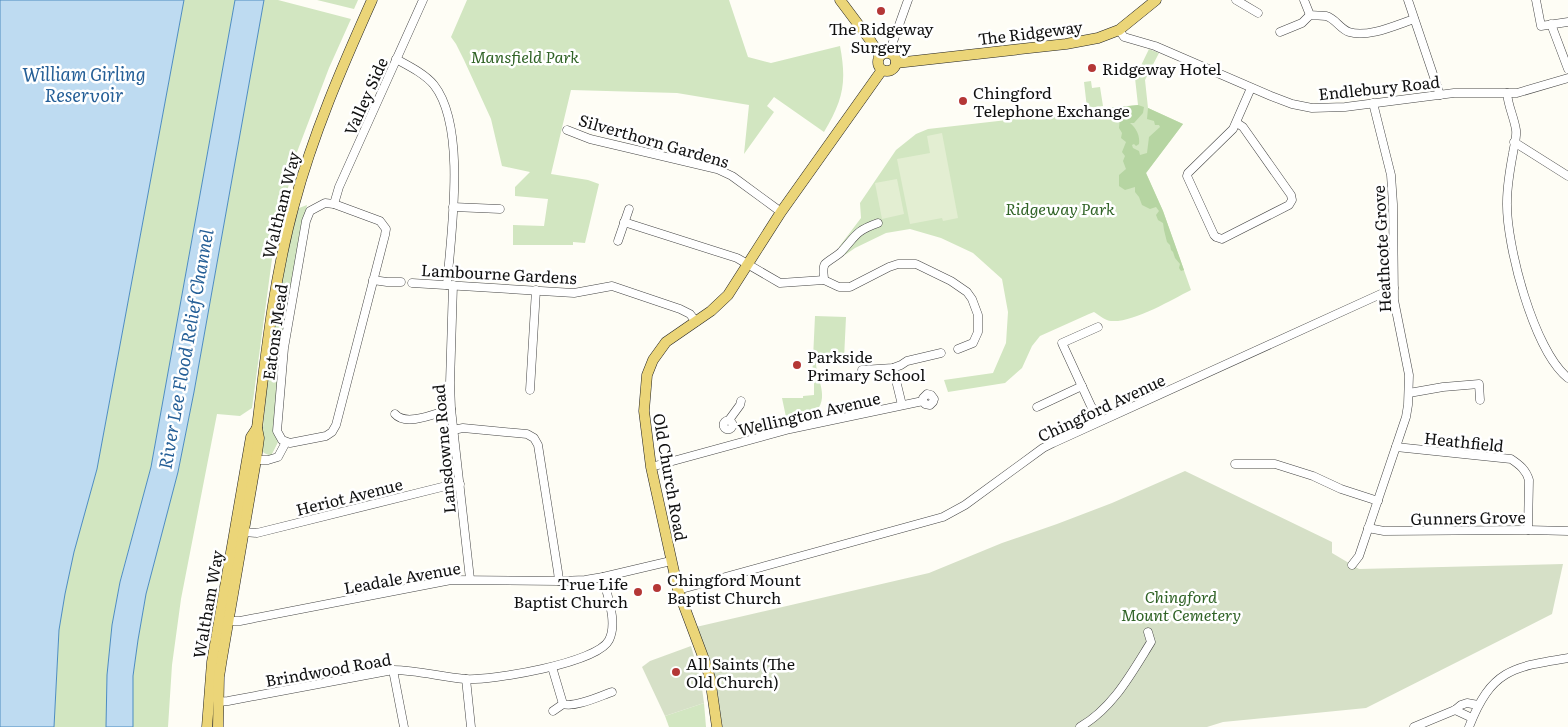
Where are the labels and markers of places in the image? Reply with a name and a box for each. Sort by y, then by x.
marker: The Ridgeway Surgery [875,5,887,17]
place label: The Ridgeway Surgery [828,16,934,58]
place label: Ridgeway Hotel [1102,56,1221,80]
marker: Ridgeway Hotel [1086,62,1098,74]
place label: Chingford Telephone Exchange [973,80,1130,122]
marker: Chingford Telephone Exchange [957,95,969,107]
place label: Parkside Primary School [807,344,925,386]
marker: Parkside Primary School [791,359,803,371]
place label: Chingford Mount Baptist Church [667,567,801,609]
place label: True Life Baptist Church [514,571,628,613]
marker: Chingford Mount Baptist Church [651,582,663,594]
marker: True Life Baptist Church [632,586,644,598]
place label: All Saints (The Old Church) [686,651,795,693]
marker: All Saints (The Old Church) [670,666,682,678]

